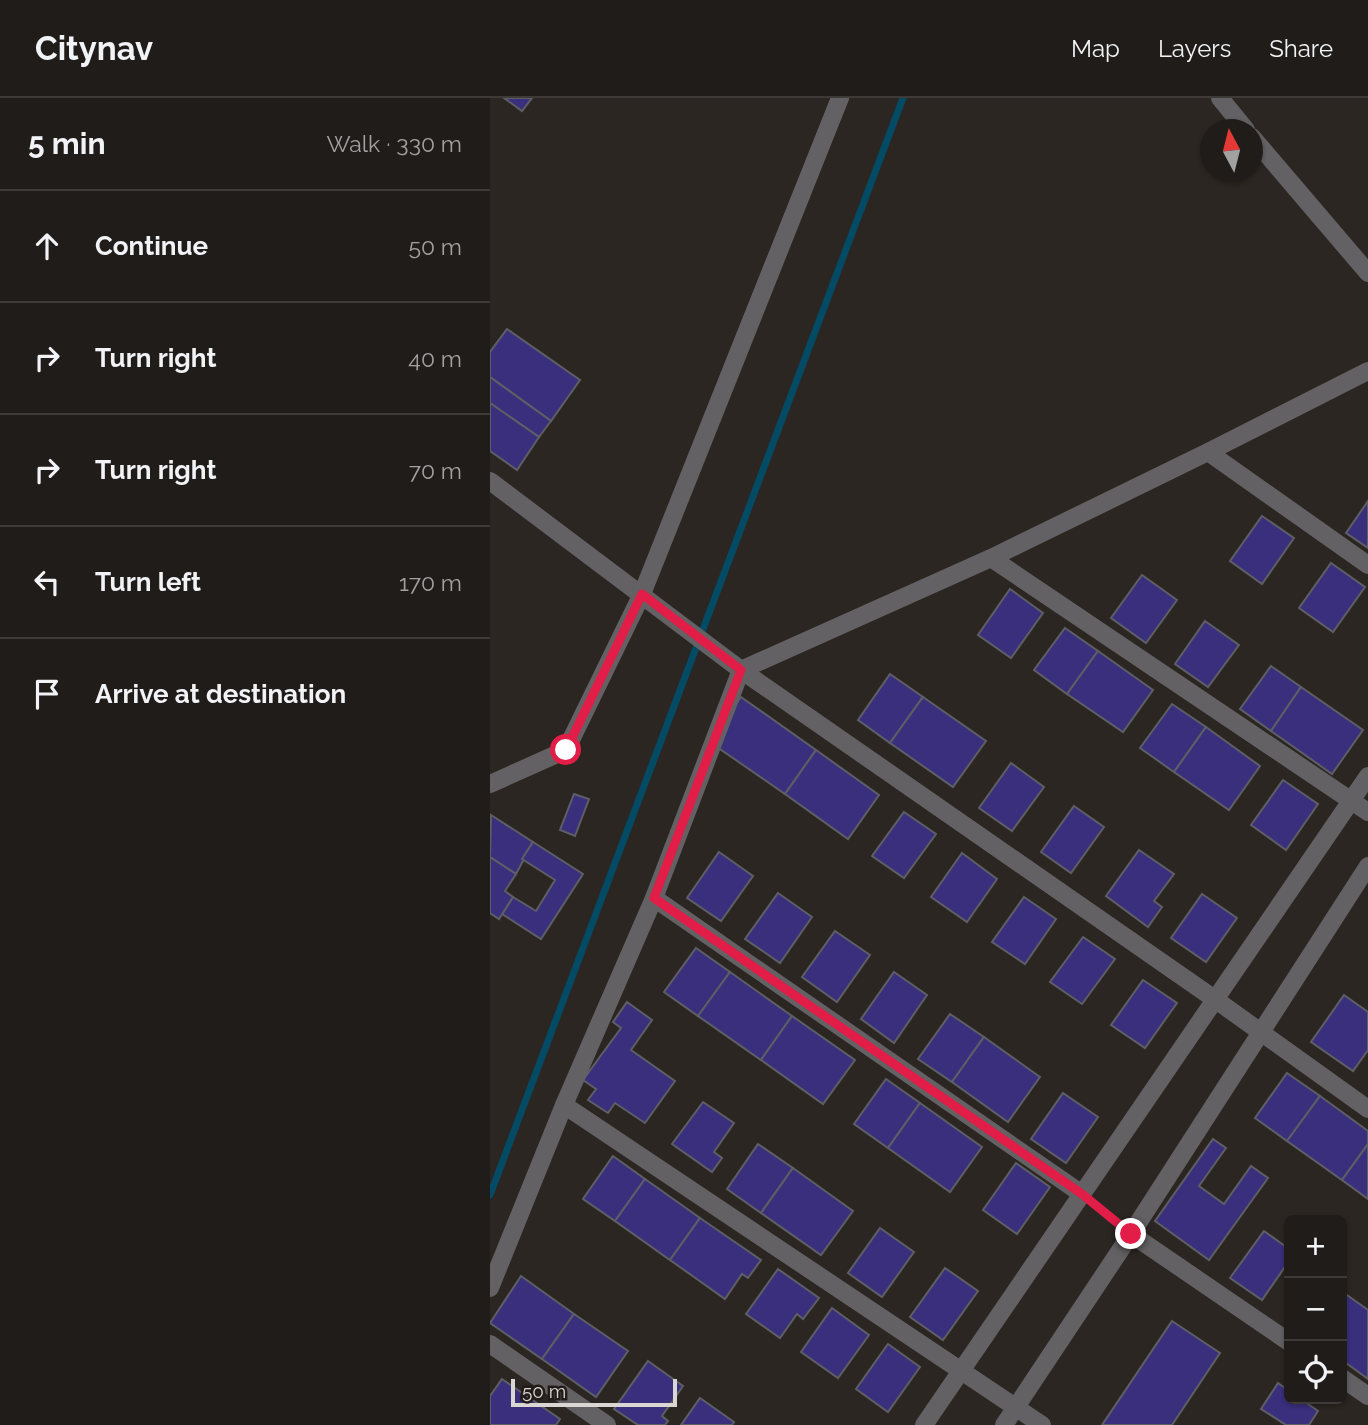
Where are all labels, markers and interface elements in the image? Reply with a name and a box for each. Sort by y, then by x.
text: Citynav [35,29,153,68]
text: Map [1071,34,1120,63]
text: Layers [1158,34,1231,63]
text: Share [1269,34,1333,63]
north arrow [1200,119,1263,182]
text: 5 min [28,126,106,161]
text: Walk · 330 m [326,130,462,157]
icon: ahead [28,227,66,265]
text: Continue [95,231,208,261]
text: 50 m [408,233,462,260]
icon: right [28,339,66,377]
text: Turn right [95,343,216,373]
text: 40 m [408,345,462,372]
icon: right [28,451,66,489]
text: Turn right [95,455,216,485]
text: 70 m [409,457,462,484]
icon: left [28,563,66,601]
text: Turn left [95,567,201,597]
text: 170 m [399,569,462,596]
icon: arrive [28,675,66,713]
text: Arrive at destination [95,679,346,709]
route start [550,734,581,765]
map controls [1284,1215,1347,1404]
button: + [1284,1215,1347,1278]
route end [1115,1218,1146,1249]
button: − [1284,1278,1347,1341]
button: locate [1284,1341,1347,1404]
scale bar [511,1376,677,1408]
text: 50 m [522,1380,566,1402]

